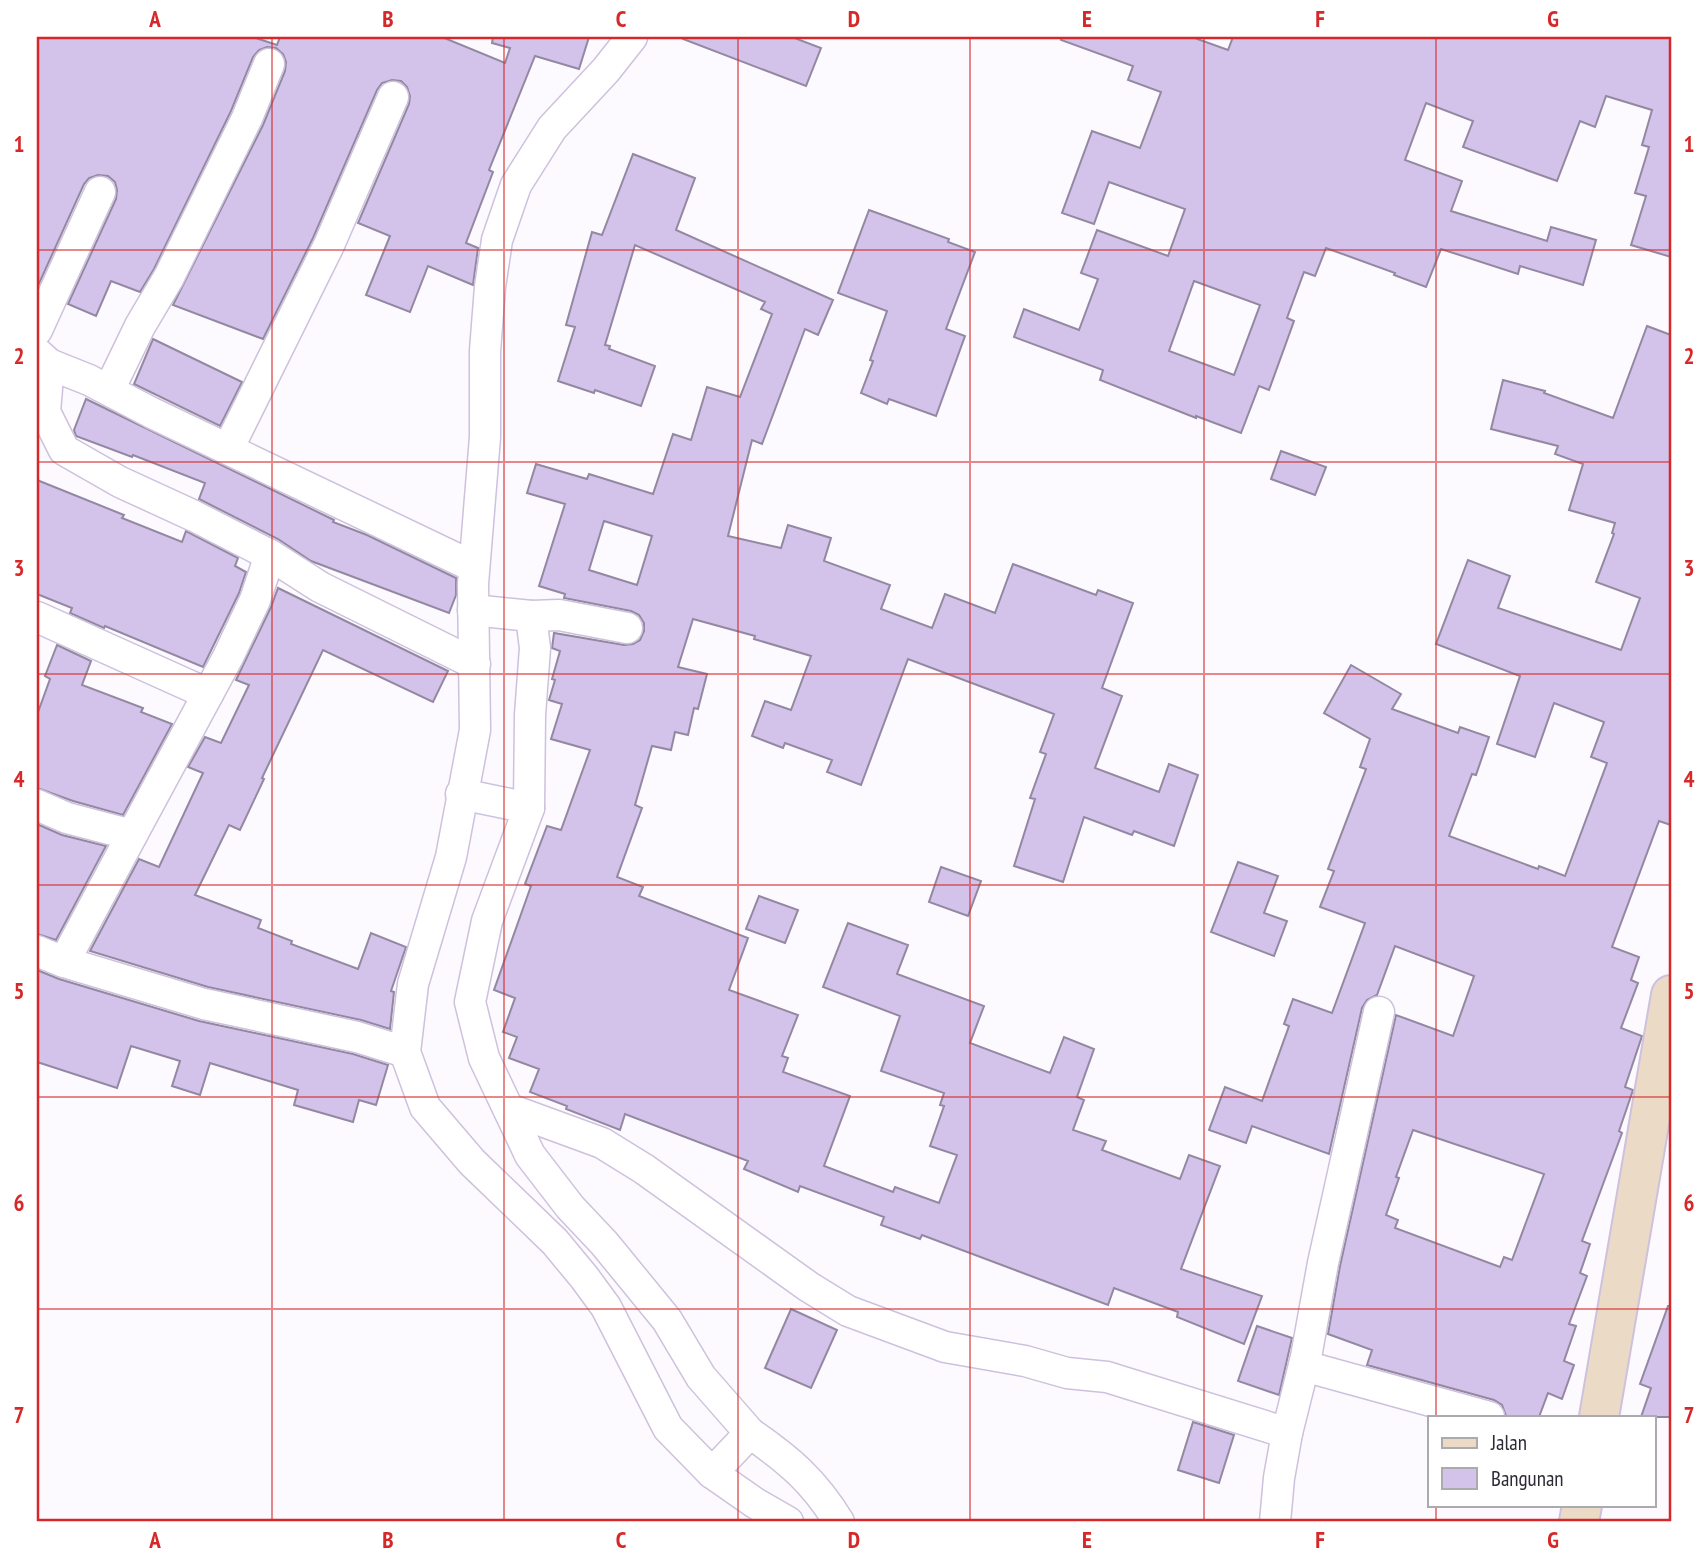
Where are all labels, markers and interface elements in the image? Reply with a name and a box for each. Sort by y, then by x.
text: A [148,4,161,33]
text: B [382,4,394,33]
text: C [616,4,627,33]
text: D [848,4,860,33]
text: E [1082,4,1092,33]
text: F [1315,4,1325,33]
text: G [1547,4,1559,33]
text: 1 [14,129,25,158]
text: 1 [1684,129,1695,158]
text: 2 [14,341,25,370]
text: 2 [1684,341,1695,370]
text: 3 [14,553,25,582]
text: 3 [1684,553,1695,582]
text: 4 [14,764,25,793]
text: 4 [1684,764,1695,793]
text: 5 [14,976,25,1005]
text: 5 [1684,976,1695,1005]
text: 6 [14,1188,25,1217]
text: 6 [1684,1188,1695,1217]
text: 7 [14,1400,25,1429]
text: 7 [1684,1400,1695,1429]
legend [1428,1416,1656,1506]
text: Jalan [1490,1429,1527,1456]
text: Bangunan [1491,1465,1564,1492]
text: A [148,1525,161,1554]
text: B [382,1525,394,1554]
text: C [616,1525,627,1554]
text: D [848,1525,860,1554]
text: E [1082,1525,1092,1554]
text: F [1315,1525,1325,1554]
text: G [1547,1525,1559,1554]

